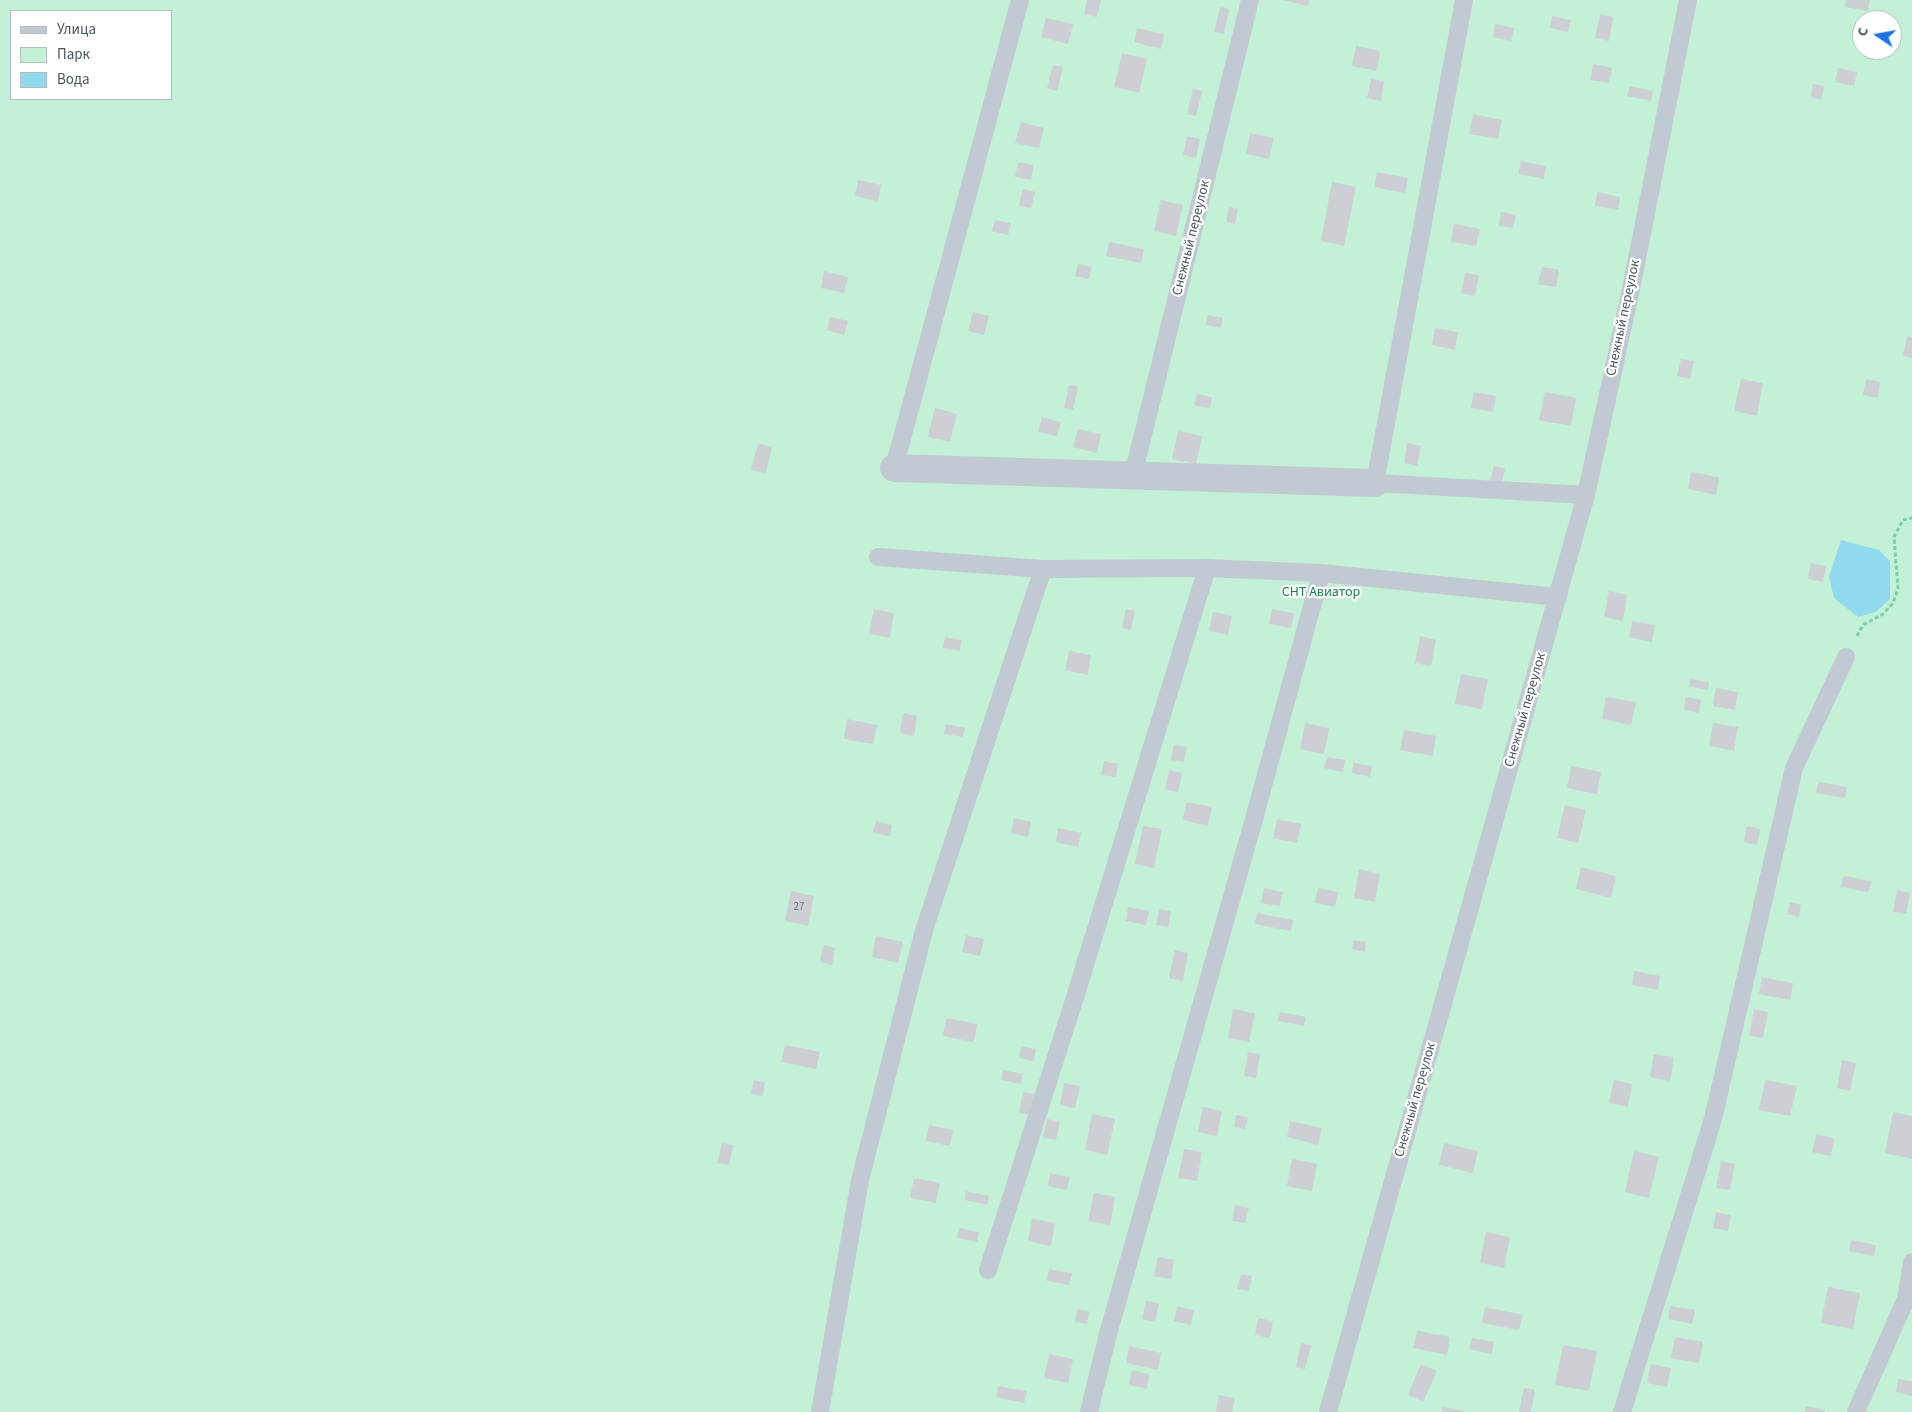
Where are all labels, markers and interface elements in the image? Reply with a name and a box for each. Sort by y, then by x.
legend [10,10,172,100]
north arrow [1852,10,1902,60]
text: Улица [57,19,96,40]
text: С [1853,26,1874,38]
text: Парк [57,44,90,65]
text: Вода [57,69,90,90]
street label: Снежный переулок [1170,179,1214,297]
street label: Снежный переулок [1603,258,1645,378]
park label: СНТ Авиатор [1282,585,1360,601]
street label: Снежный переулок [1502,651,1550,769]
house number: 27 [794,901,804,915]
street label: Снежный переулок [1392,1041,1440,1159]

